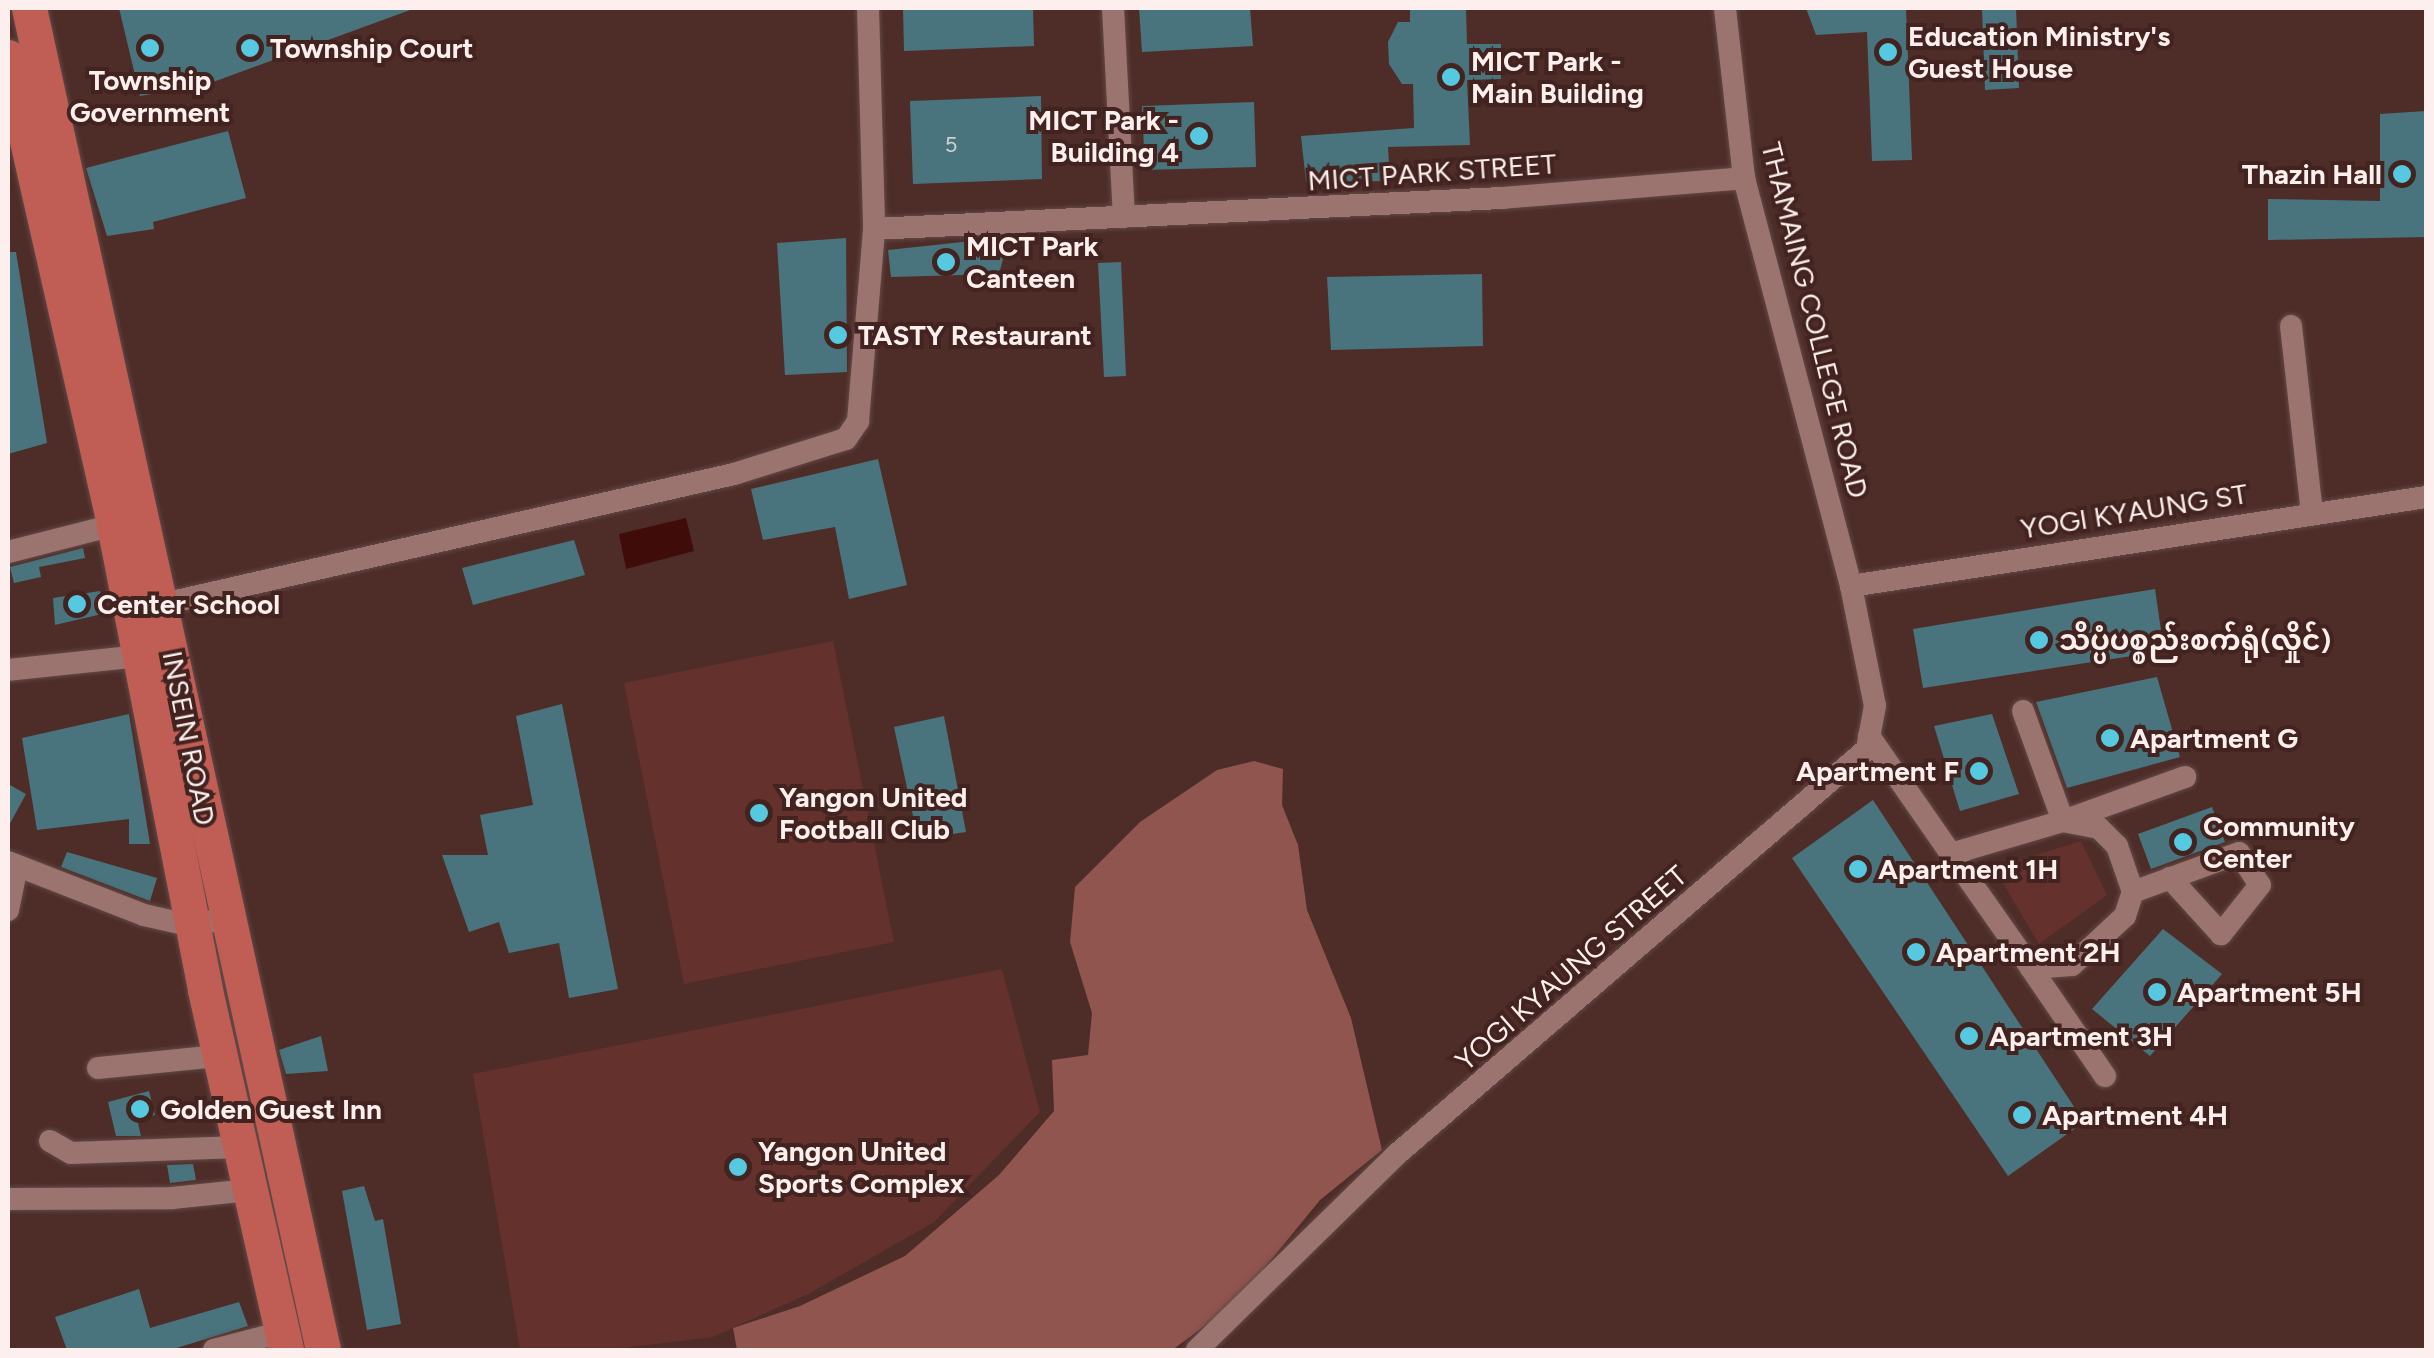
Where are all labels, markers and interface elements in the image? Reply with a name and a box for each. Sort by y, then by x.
place label: Education Ministry's Guest House [1908,19,2170,85]
place label: Township Court [270,31,474,65]
marker: Township Government [139,37,161,59]
marker: Township Court [239,37,261,59]
marker: Education Ministry's Guest House [1877,41,1899,63]
place label: MICT Park - Main Building [1471,44,1644,110]
place label: Township Government [70,63,230,129]
marker: MICT Park - Main Building [1440,66,1462,88]
place label: MICT Park - Building 4 [1028,103,1179,169]
marker: MICT Park - Building 4 [1188,125,1210,147]
house number: 5 [945,132,957,158]
street label: THAMAING COLLEGE ROAD [1754,139,1876,501]
street label: MICT PARK STREET [1306,147,1558,197]
place label: Thazin Hall [2242,157,2382,191]
marker: Thazin Hall [2391,163,2413,185]
place label: MICT Park Canteen [966,229,1099,295]
marker: MICT Park Canteen [935,251,957,273]
place label: TASTY Restaurant [858,318,1092,352]
marker: TASTY Restaurant [827,324,849,346]
street label: YOGI KYAUNG ST [2018,476,2250,546]
place label: Center School [97,587,280,621]
marker: Center School [66,593,88,615]
place label: သိပ္ပံပစ္စည်းစက်ရုံ(လှိုင်) [2059,623,2331,657]
marker: သိပ္ပံပစ္စည်းစက်ရုံ(လှိုင်) [2028,629,2050,651]
street label: INSEIN ROAD [156,648,222,828]
place label: Apartment G [2130,721,2298,755]
marker: Apartment G [2099,727,2121,749]
place label: Apartment F [1796,754,1959,788]
marker: Apartment F [1968,760,1990,782]
place label: Yangon United Football Club [779,780,967,846]
marker: Yangon United Football Club [748,802,770,824]
place label: Community Center [2203,809,2355,875]
marker: Community Center [2172,831,2194,853]
place label: Apartment 1H [1878,852,2058,886]
street label: YOGI KYAUNG STREET [1449,858,1693,1078]
marker: Apartment 1H [1847,858,1869,880]
place label: Apartment 2H [1936,935,2121,969]
marker: Apartment 2H [1905,941,1927,963]
place label: Apartment 5H [2177,975,2362,1009]
marker: Apartment 5H [2146,981,2168,1003]
place label: Apartment 3H [1989,1019,2173,1053]
marker: Apartment 3H [1958,1025,1980,1047]
place label: Golden Guest Inn [160,1092,382,1126]
marker: Golden Guest Inn [129,1098,151,1120]
place label: Apartment 4H [2042,1098,2228,1132]
marker: Apartment 4H [2011,1104,2033,1126]
place label: Yangon United Sports Complex [758,1134,964,1200]
marker: Yangon United Sports Complex [727,1156,749,1178]

